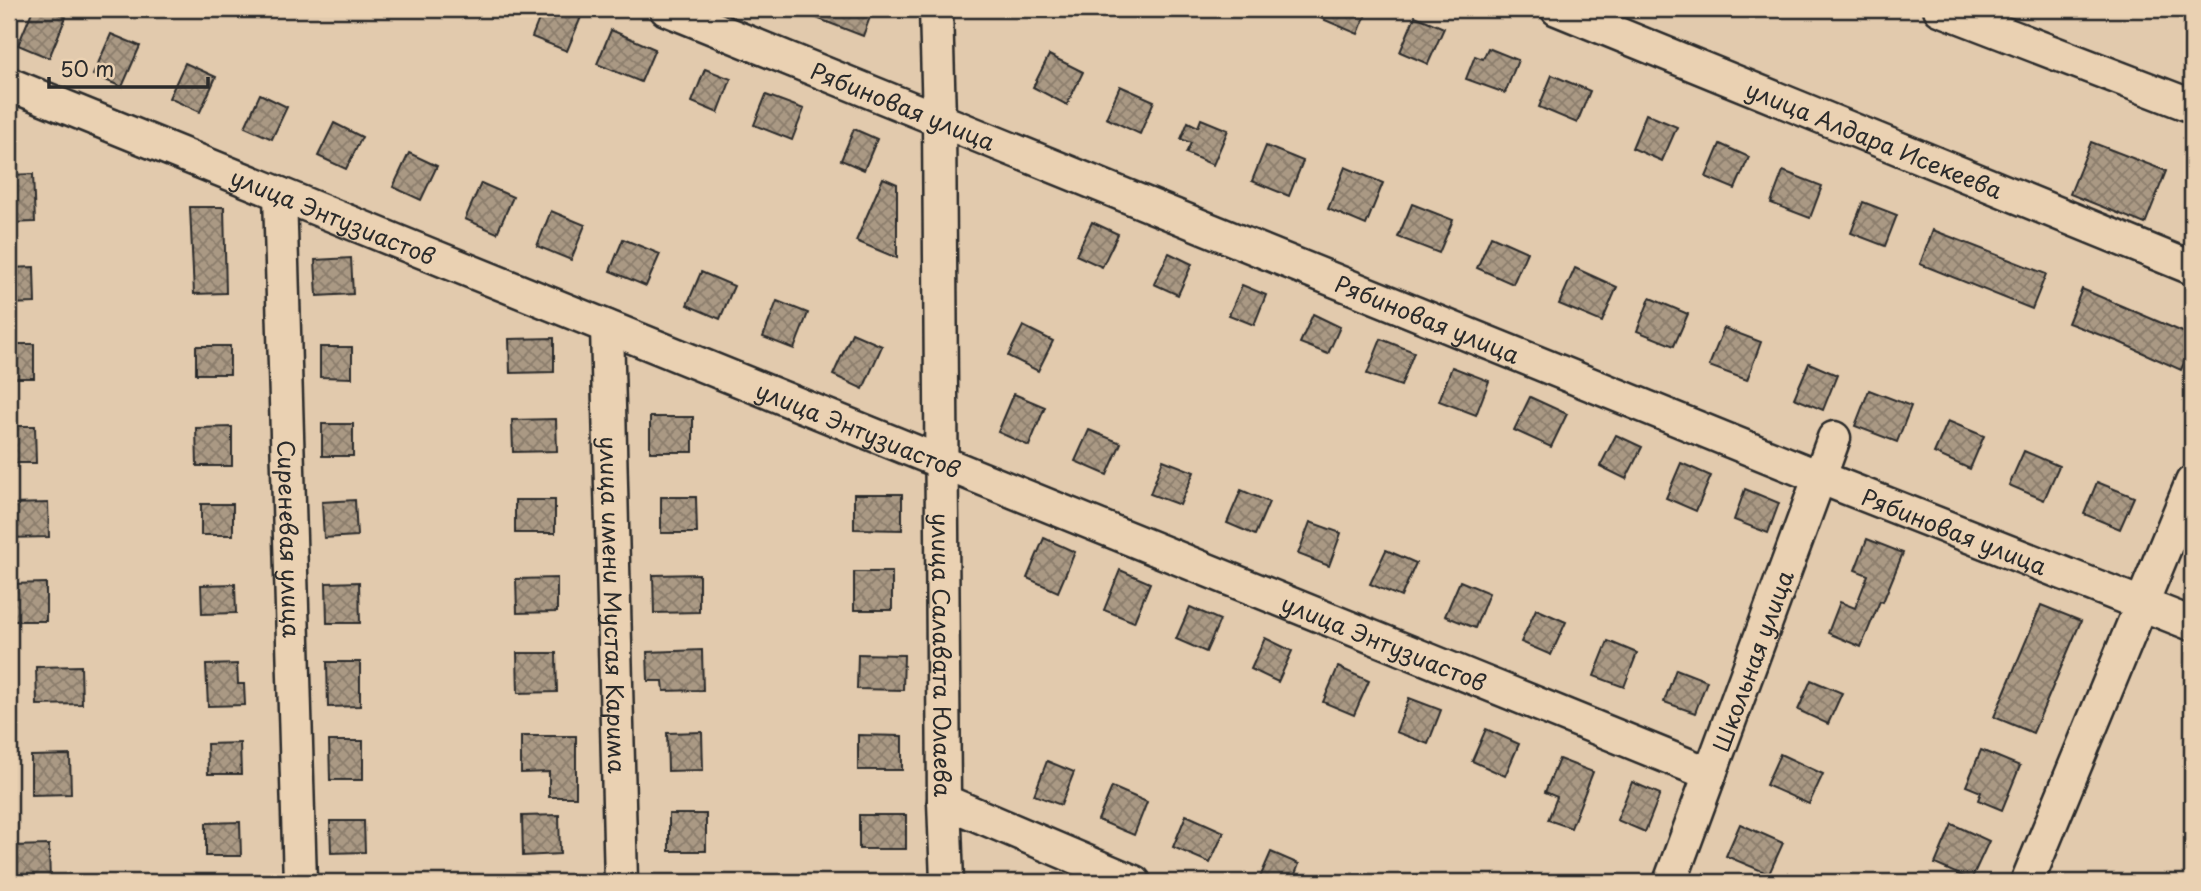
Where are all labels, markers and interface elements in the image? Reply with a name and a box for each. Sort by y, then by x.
scale bar [49,46,208,90]
text: 50 m [60,52,114,84]
street label: Рябиновая улица [806,52,1001,159]
street label: улица Алдара Исекеева [1741,71,2009,207]
street label: улица Энтузиастов [226,158,441,273]
street label: Рябиновая улица [1330,265,1526,372]
street label: улица Энтузиастов [751,371,966,486]
street label: улица имени Мустая Карима [592,436,636,774]
street label: Сиреневая улица [270,439,310,639]
street label: Рябиновая улица [1857,478,2053,583]
street label: улица Салавата Юлаева [924,513,961,798]
street label: Школьная улица [1702,564,1801,756]
street label: улица Энтузиастов [1276,585,1492,699]

